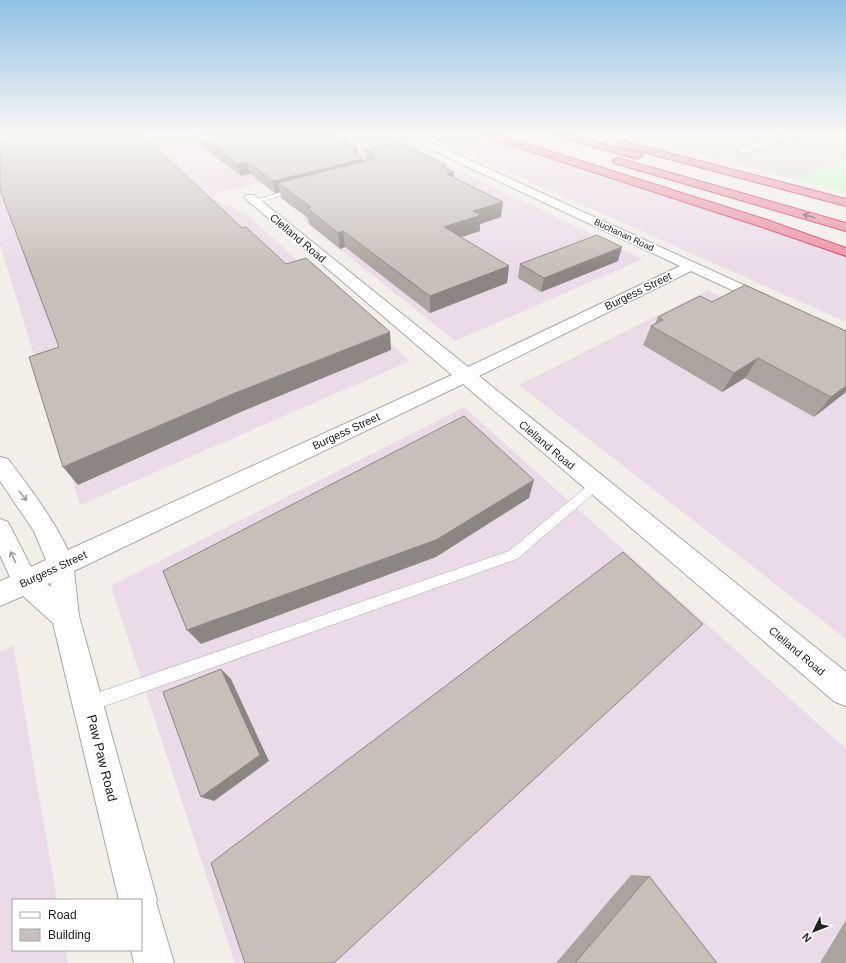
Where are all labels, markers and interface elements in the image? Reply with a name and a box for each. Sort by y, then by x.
street label: Clelland Road [268,211,328,265]
one-way arrow [802,212,815,219]
street label: Buchanan Road [593,217,655,253]
street label: Burgess Street [603,270,673,312]
street label: Burgess Street [310,410,382,452]
street label: Clelland Road [517,418,577,472]
one-way arrow [19,490,28,501]
street label: Burgess Street [17,548,89,590]
one-way arrow [9,551,16,563]
street label: Clelland Road [767,624,827,678]
street label: Paw Paw Road [84,713,120,803]
legend [12,899,142,951]
text: Road [48,908,77,922]
north arrow [794,911,834,951]
text: Building [48,928,91,942]
text: N [800,931,814,945]

